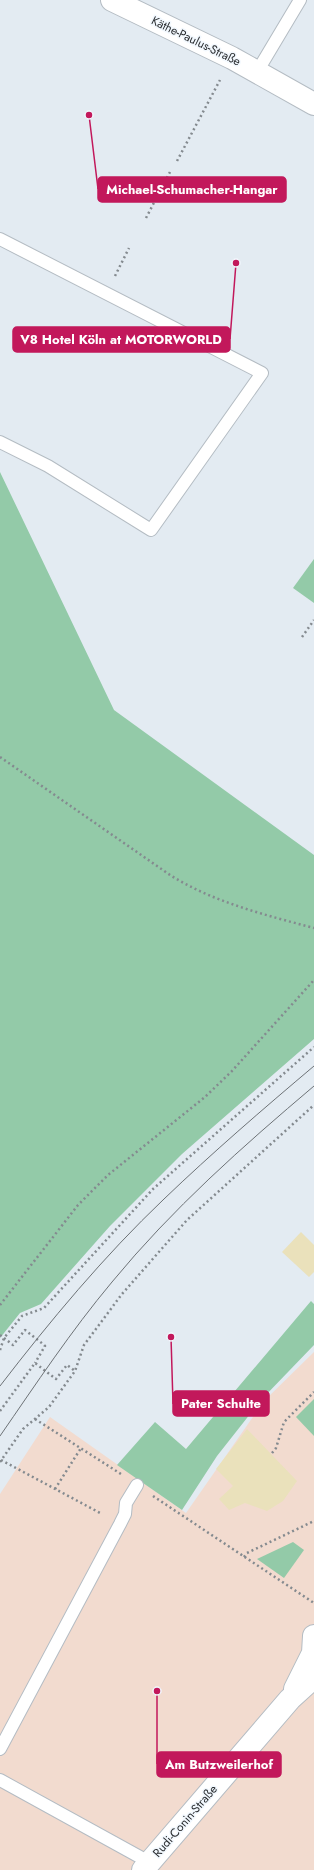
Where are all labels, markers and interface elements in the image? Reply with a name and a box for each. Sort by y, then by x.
street label: Käthe-Paulus-Straße [148,12,244,70]
callout: Michael-Schumacher-Hangar [98,177,286,202]
text: Michael-Schumacher-Hangar [106,180,278,199]
callout: V8 Hotel Köln at MOTORWORLD [13,327,230,352]
text: V8 Hotel Köln at MOTORWORLD [19,330,222,349]
callout: Pater Schulte [173,1391,269,1416]
text: Pater Schulte [181,1394,262,1413]
callout: Am Butzweilerhof [157,1752,281,1777]
text: Am Butzweilerhof [164,1755,273,1774]
street label: Rudi-Conin-Straße [148,1781,222,1861]

